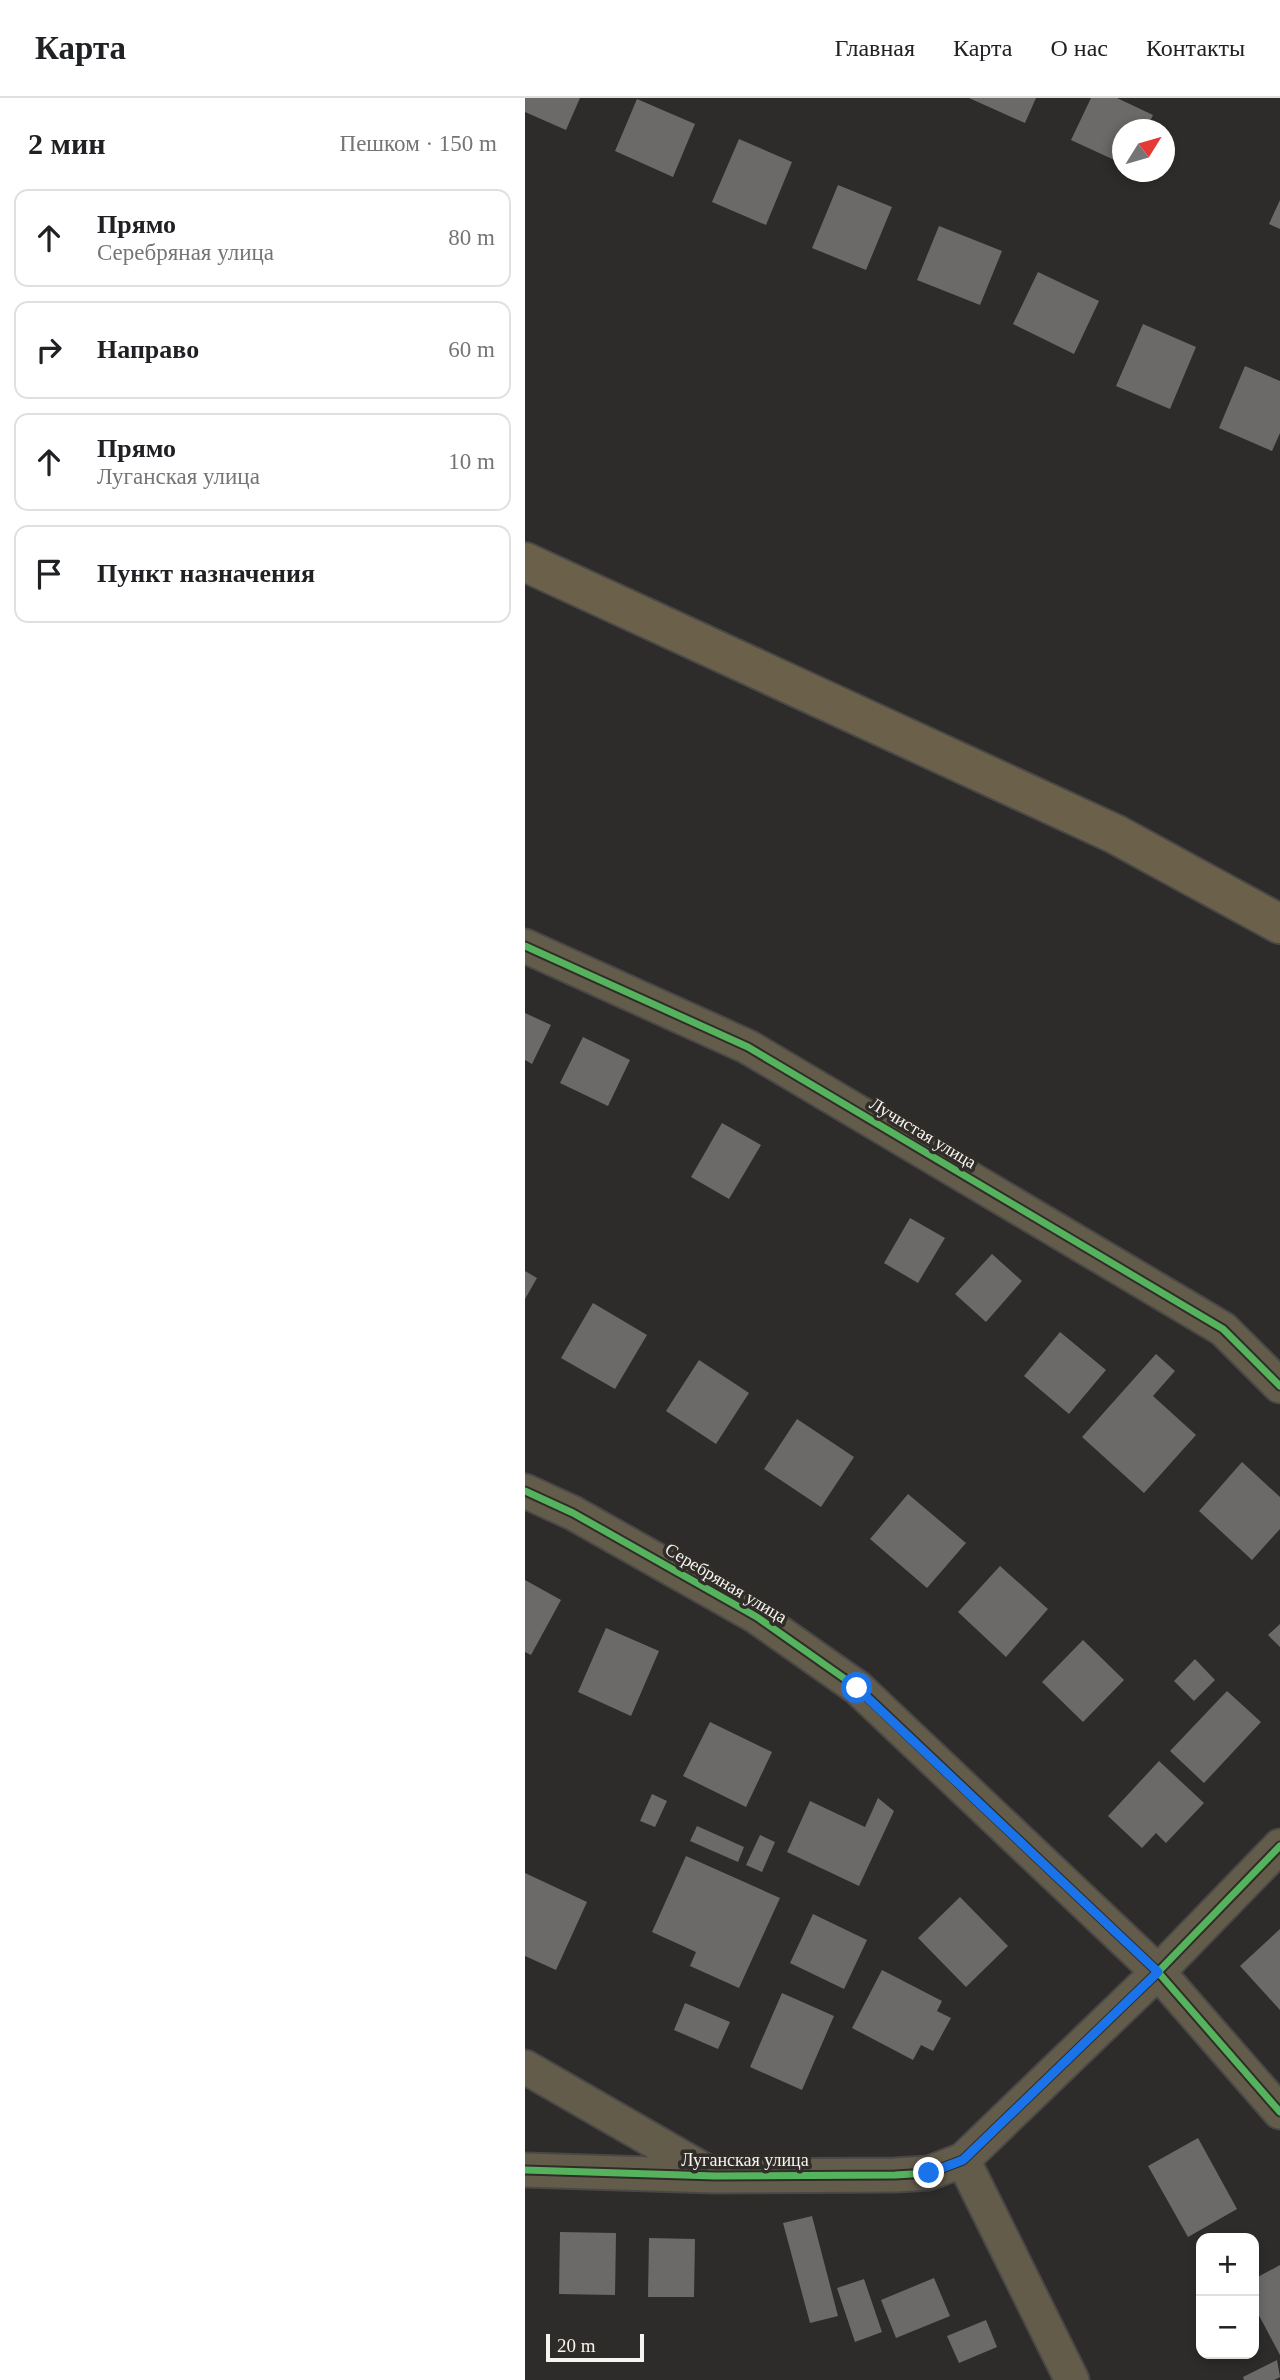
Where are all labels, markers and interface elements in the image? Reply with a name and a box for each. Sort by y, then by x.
text: Карта [35,30,126,66]
text: Главная [834,35,915,61]
text: Карта [953,35,1012,61]
text: О нас [1050,35,1108,61]
text: Контакты [1146,35,1245,61]
north arrow [1112,119,1175,182]
text: 2 мин [28,127,106,160]
text: Пешком · 150 m [340,131,497,156]
text: Прямо [97,210,176,239]
icon: ahead [30,219,68,257]
text: 80 m [448,225,495,250]
text: Серебряная улица [97,240,274,265]
icon: right [30,331,68,369]
text: Направо [97,335,199,364]
text: 60 m [448,337,495,362]
text: Прямо [97,434,176,463]
icon: ahead [30,443,68,481]
text: 10 m [448,449,495,474]
text: Луганская улица [97,464,260,489]
icon: arrive [30,555,68,593]
text: Пункт назначения [97,559,315,588]
street label: Лучистая улица [866,1093,980,1173]
street label: Серебряная улица [661,1539,791,1627]
route start [841,1672,872,1703]
street label: Луганская улица [681,2150,809,2170]
route end [913,2157,944,2188]
map controls [1196,2233,1259,2359]
button: + [1196,2233,1259,2296]
button: − [1196,2296,1259,2359]
scale bar [546,2331,644,2363]
text: 20 m [557,2335,596,2356]

